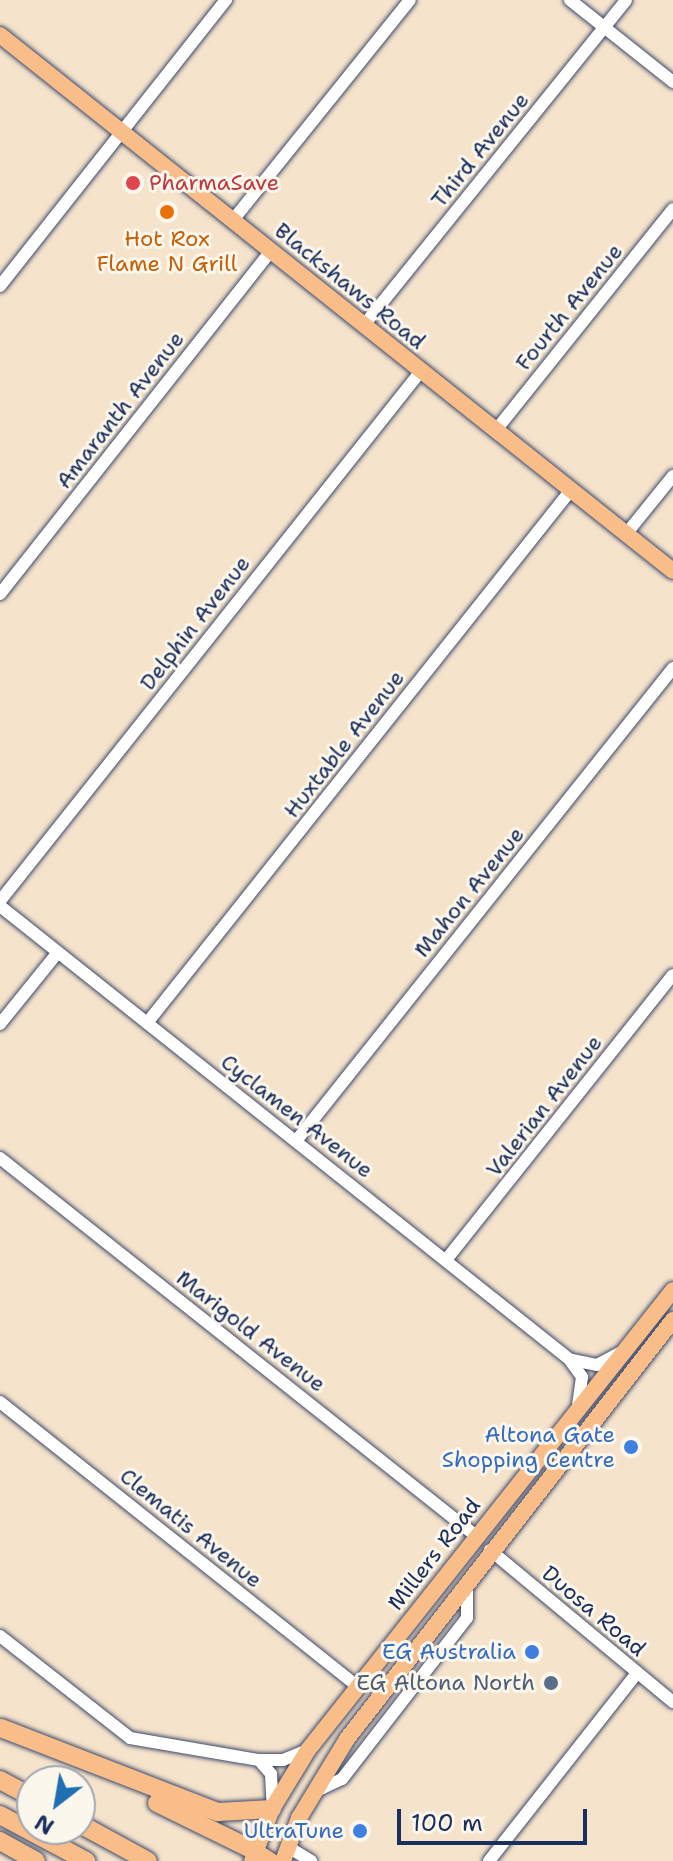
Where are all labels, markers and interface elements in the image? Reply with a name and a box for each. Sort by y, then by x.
street label: Third Avenue [426,87,534,213]
place label: PharmaSave [149,170,279,196]
marker: PharmaSave [124,174,142,192]
marker: Hot Rox Flame N Grill [158,203,176,221]
street label: Blackshaws Road [269,217,431,355]
place label: Hot Rox Flame N Grill [97,225,237,276]
street label: Fourth Avenue [510,238,628,376]
street label: Amaranth Avenue [50,326,190,494]
street label: Delphin Avenue [134,551,256,695]
street label: Huxtable Avenue [278,665,410,823]
street label: Mahon Avenue [408,822,530,962]
street label: Valerian Avenue [480,1030,608,1182]
street label: Cyclamen Avenue [216,1048,378,1184]
street label: Marigold Avenue [171,1265,331,1397]
place label: Altona Gate Shopping Centre [442,1421,615,1472]
marker: Altona Gate Shopping Centre [622,1438,640,1456]
street label: Clematis Avenue [115,1463,267,1593]
street label: Millers Road [382,1493,486,1615]
street label: Duosa Road [537,1560,651,1662]
place label: EG Australia [382,1639,516,1665]
marker: EG Australia [523,1643,541,1661]
place label: EG Altona North [356,1670,535,1696]
marker: EG Altona North [542,1674,560,1692]
north arrow [16,1765,96,1845]
scale bar [401,1793,591,1843]
text: N [29,1807,59,1841]
text: 100 m [411,1807,483,1839]
place label: UltraTune [244,1818,344,1844]
marker: UltraTune [351,1822,369,1840]

